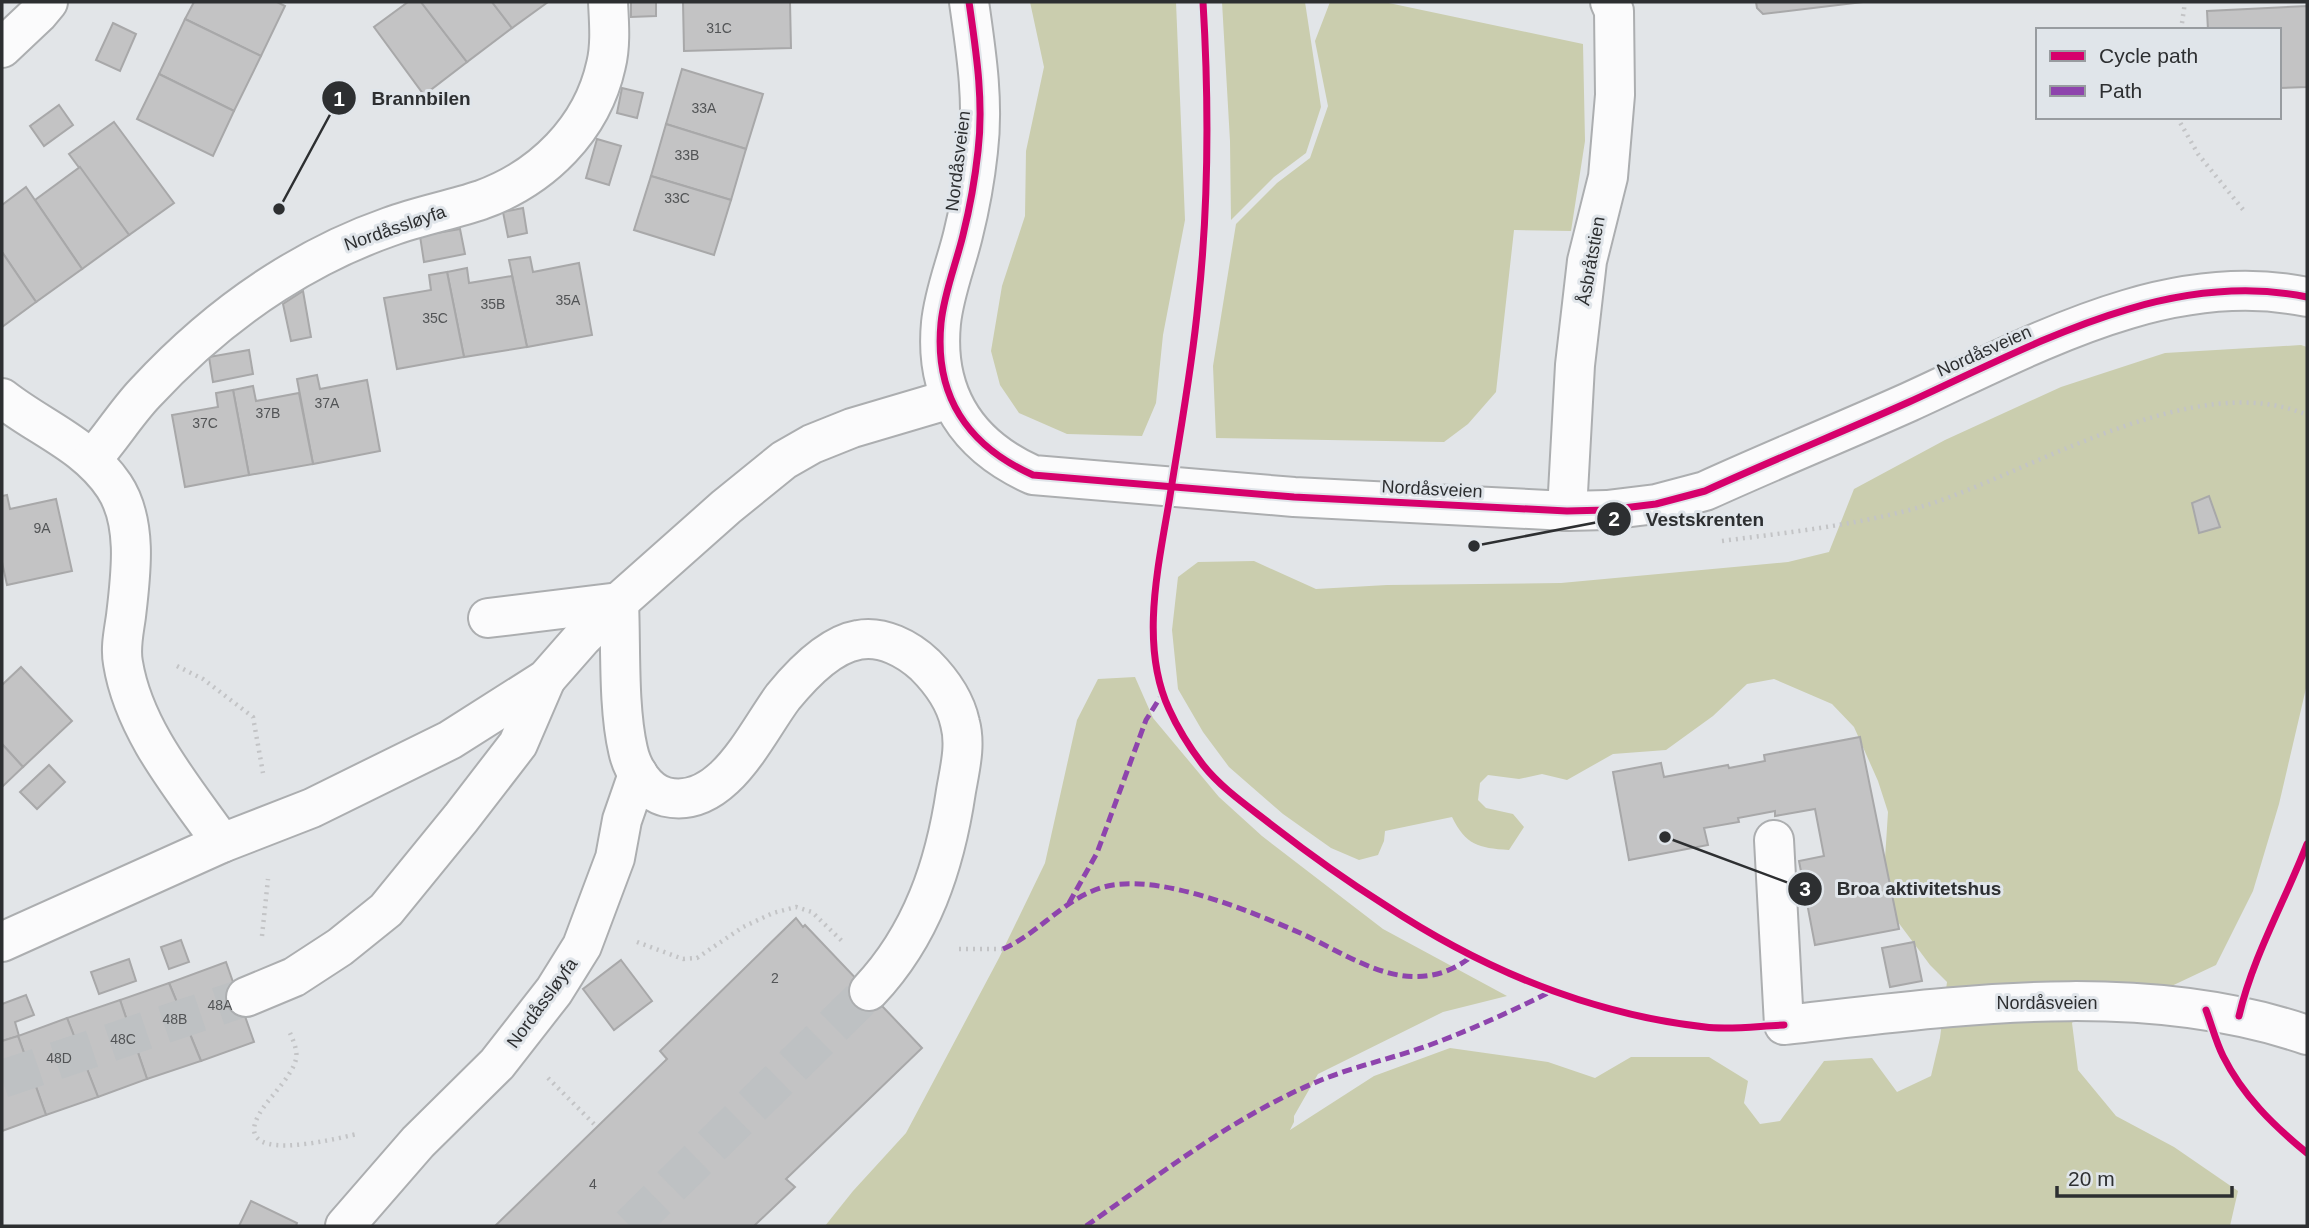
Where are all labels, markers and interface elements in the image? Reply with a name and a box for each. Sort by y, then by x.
house number: 31C [706,20,732,36]
legend [2036,28,2281,119]
text: Cycle path [2099,44,2198,67]
callout: Brannbilen [322,78,484,118]
text: Path [2099,79,2142,102]
text: 1 [333,87,345,110]
text: Brannbilen [371,88,471,109]
house number: 33A [692,100,717,116]
street label: Nordåsveien [942,110,974,212]
house number: 33B [675,147,699,163]
house number: 33C [664,190,690,206]
street label: Nordåssløyfa [342,201,449,255]
street label: Åsbråtstien [1573,215,1609,307]
house number: 35A [556,292,581,308]
house number: 35B [481,296,505,312]
house number: 35C [422,310,448,326]
street label: Nordåsveien [1934,321,2034,381]
house number: 37A [315,395,340,411]
house number: 37B [256,405,280,421]
house number: 37C [192,415,218,431]
street label: Nordåsveien [1381,476,1483,502]
callout: Vestskrenten [1597,499,1778,539]
text: 2 [1608,507,1620,530]
text: Vestskrenten [1646,509,1764,530]
house number: 9A [33,520,51,536]
callout: Broa aktivitetshus [1787,869,2015,909]
text: 3 [1799,877,1811,900]
text: Broa aktivitetshus [1837,878,2001,899]
street label: Nordåssløyfa [503,953,582,1052]
house number: 2 [771,970,779,986]
street label: Nordåsveien [1996,993,2098,1013]
house number: 48A [208,997,233,1013]
house number: 48B [163,1011,187,1027]
house number: 48C [110,1031,136,1047]
house number: 48D [46,1050,72,1066]
scale bar [2057,1154,2232,1198]
text: 20 m [2068,1167,2115,1190]
house number: 4 [589,1176,597,1192]

